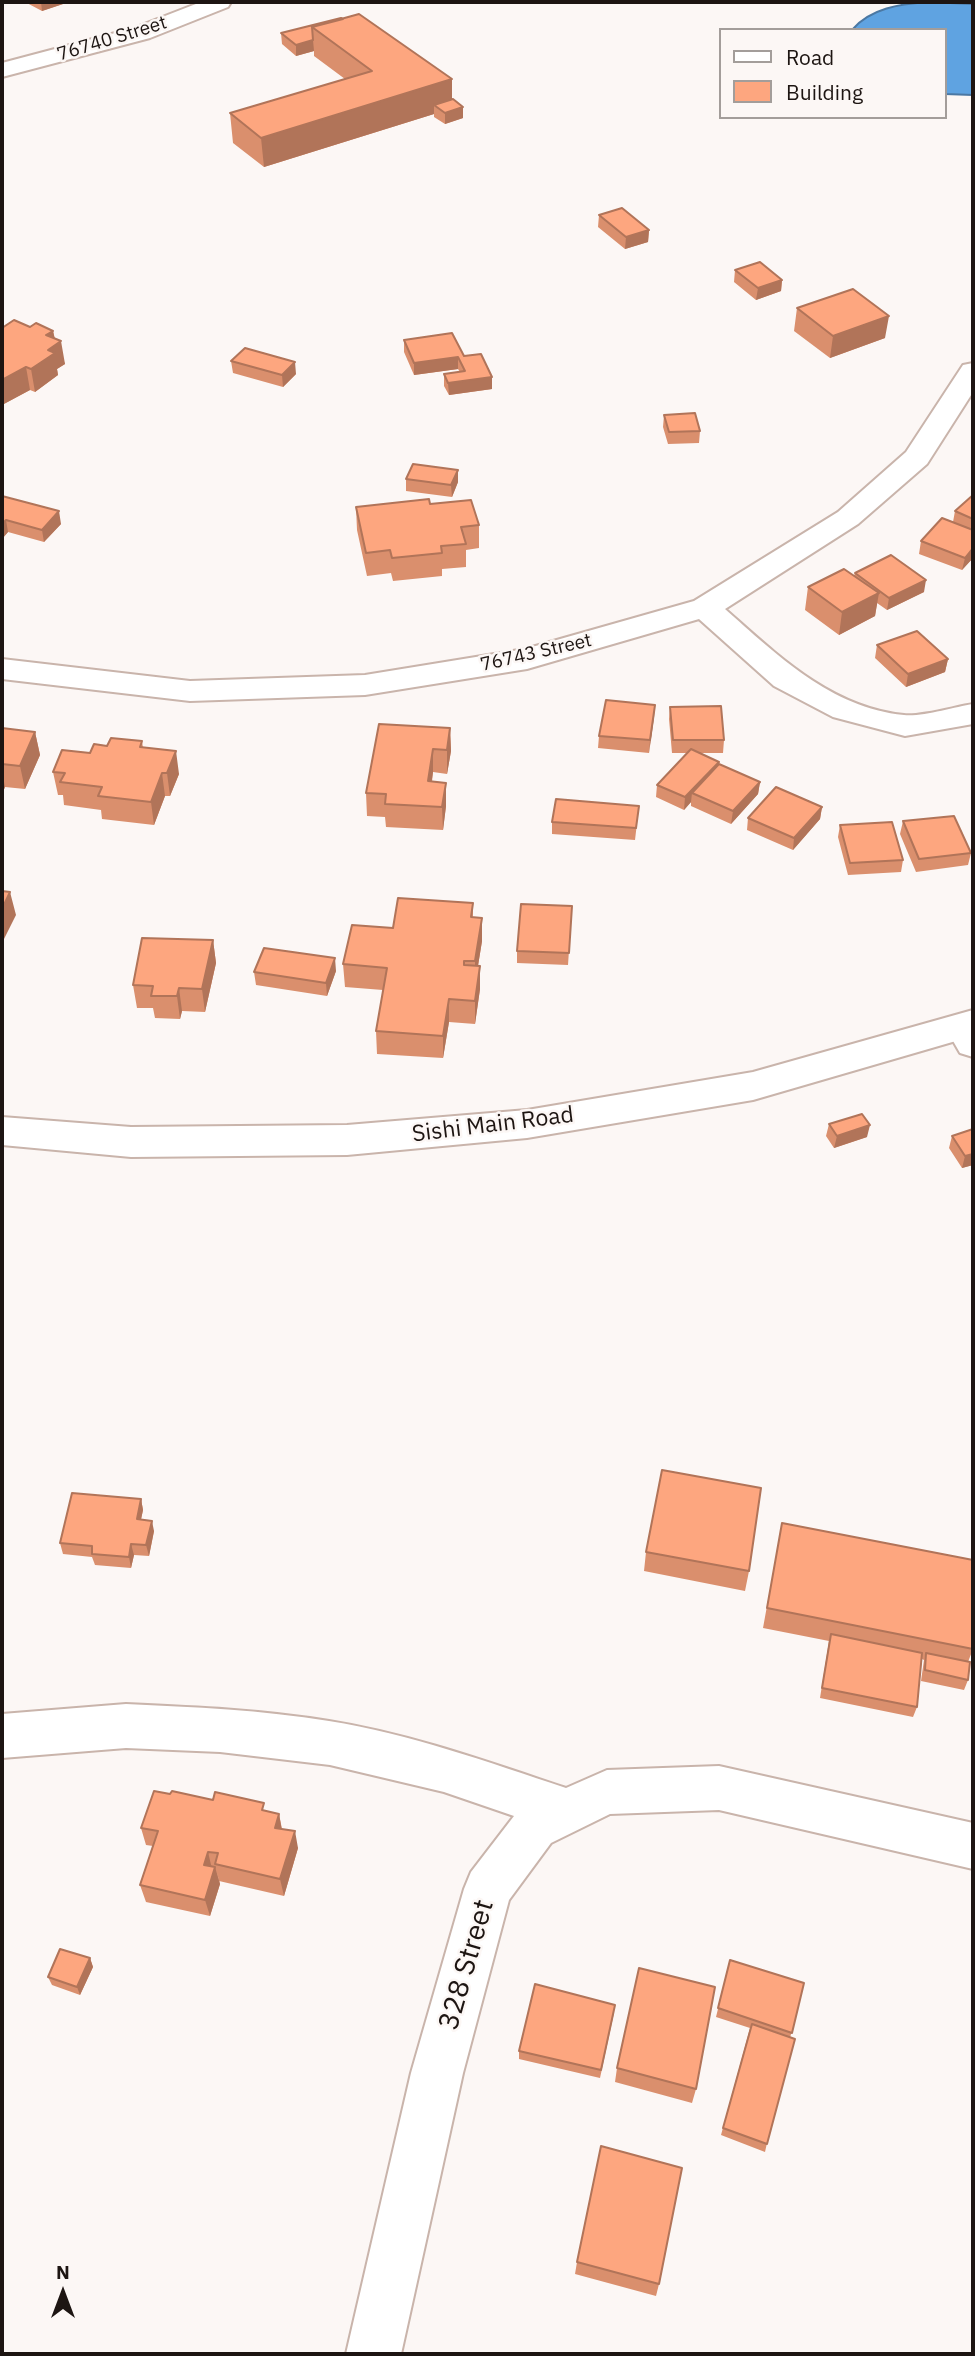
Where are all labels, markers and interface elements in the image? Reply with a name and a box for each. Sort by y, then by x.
street label: 76740 Street [54,11,170,67]
legend [720,28,947,119]
text: Road [786,43,834,71]
text: Building [786,78,863,106]
street label: 76743 Street [478,629,594,677]
street label: Sishi Main Road [411,1101,575,1149]
street label: 328 Street [432,1896,502,2034]
north arrow [28,2258,98,2328]
text: N [56,2260,70,2284]

